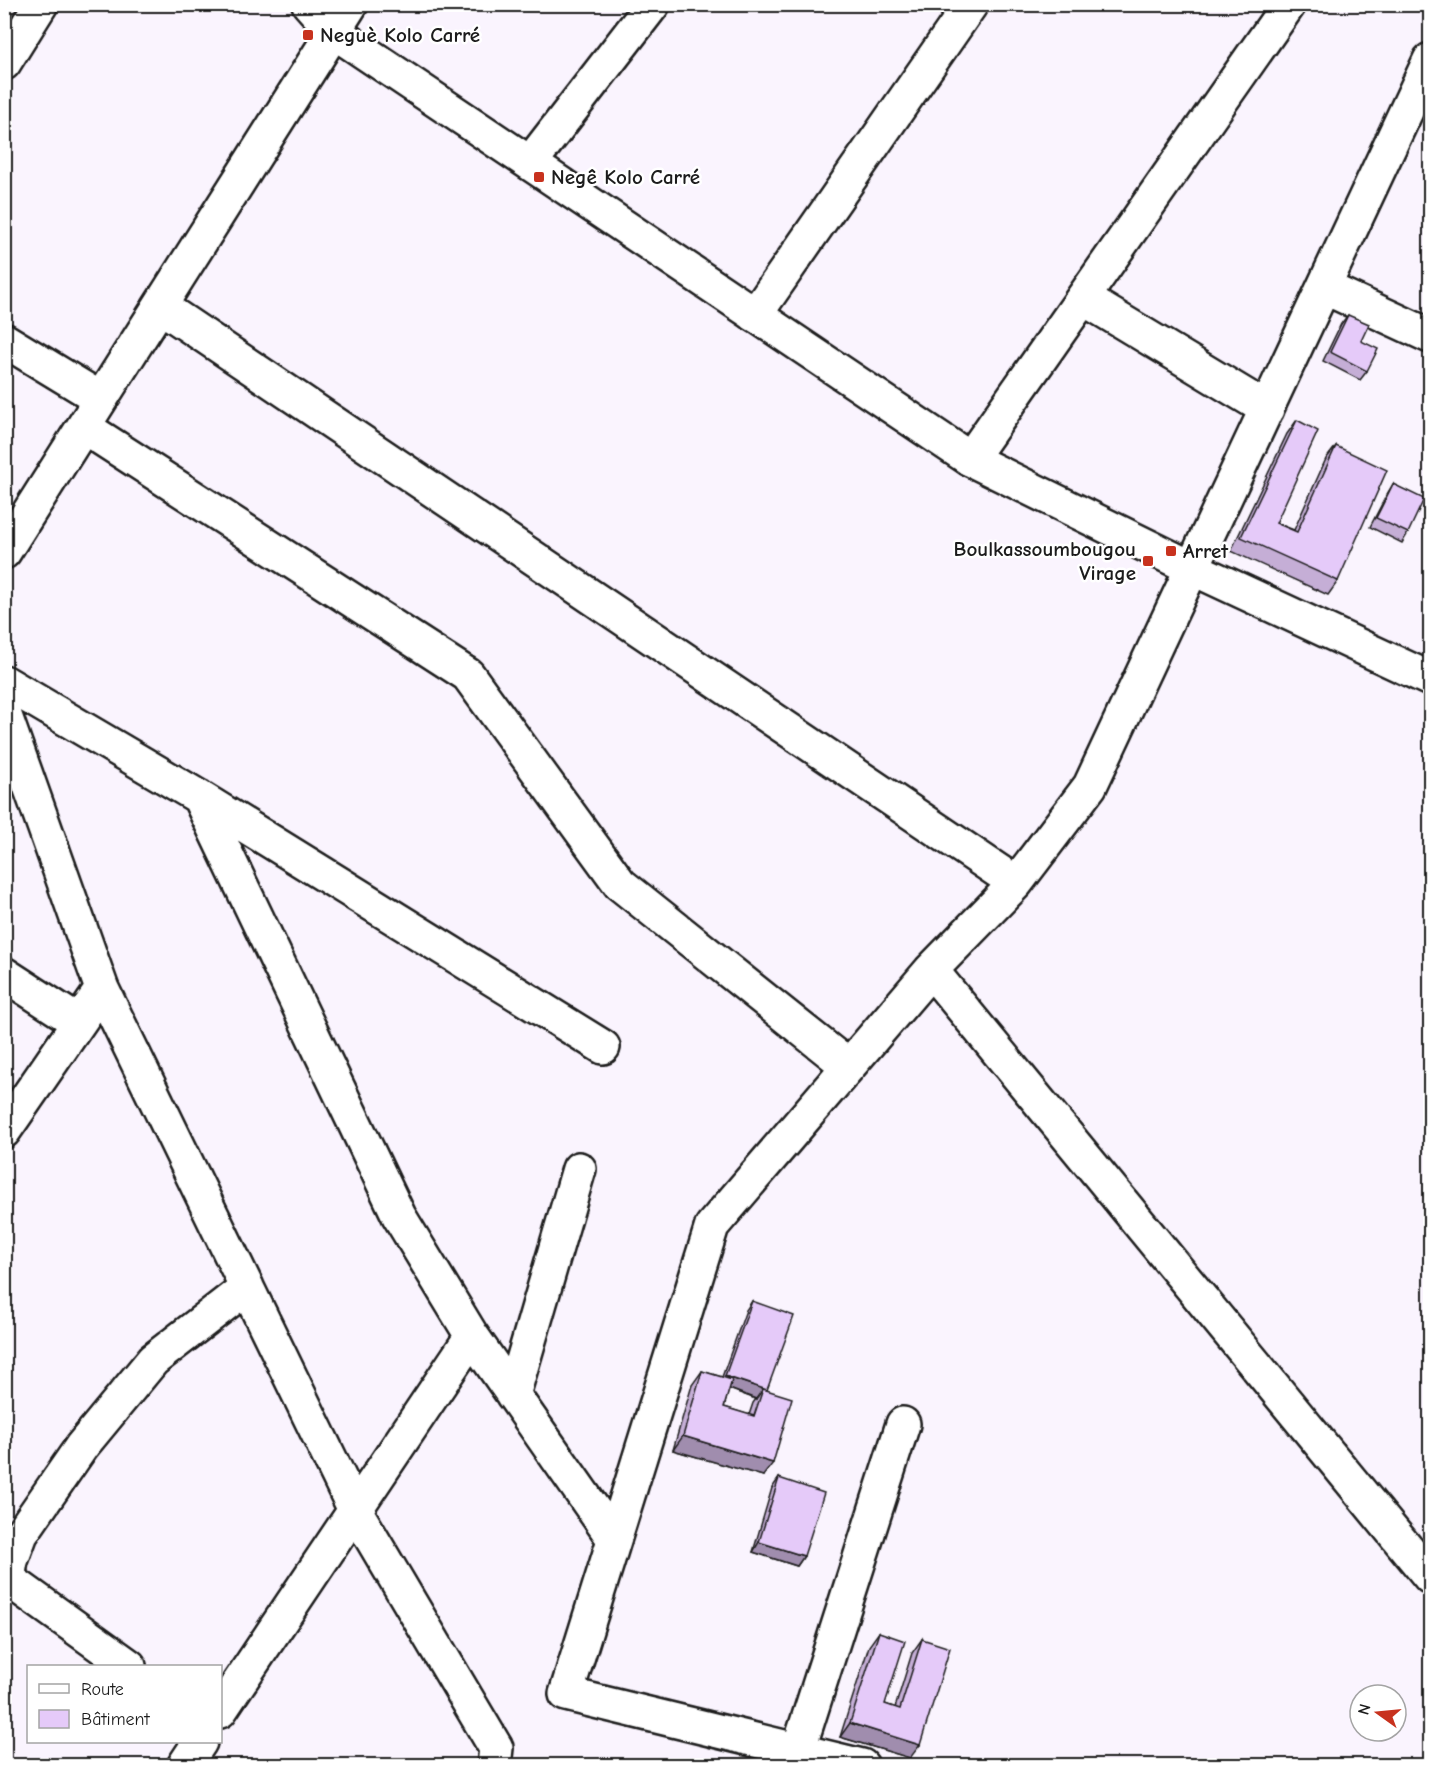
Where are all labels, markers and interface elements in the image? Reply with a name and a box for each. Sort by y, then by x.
place label: Neguè Kolo Carré [320,23,480,47]
marker: Neguè Kolo Carré [301,28,315,42]
place label: Negê Kolo Carré [551,165,700,189]
marker: Negê Kolo Carré [532,170,546,184]
place label: Boulkassoumbougou Virage [954,537,1136,585]
place label: Arret [1183,539,1229,563]
marker: Arret [1164,544,1178,558]
marker: Boulkassoumbougou Virage [1141,554,1155,568]
legend [27,1665,222,1743]
text: Route [81,1679,124,1700]
north arrow [1348,1683,1408,1743]
text: N [1354,1702,1375,1717]
text: Bâtiment [81,1709,151,1730]

